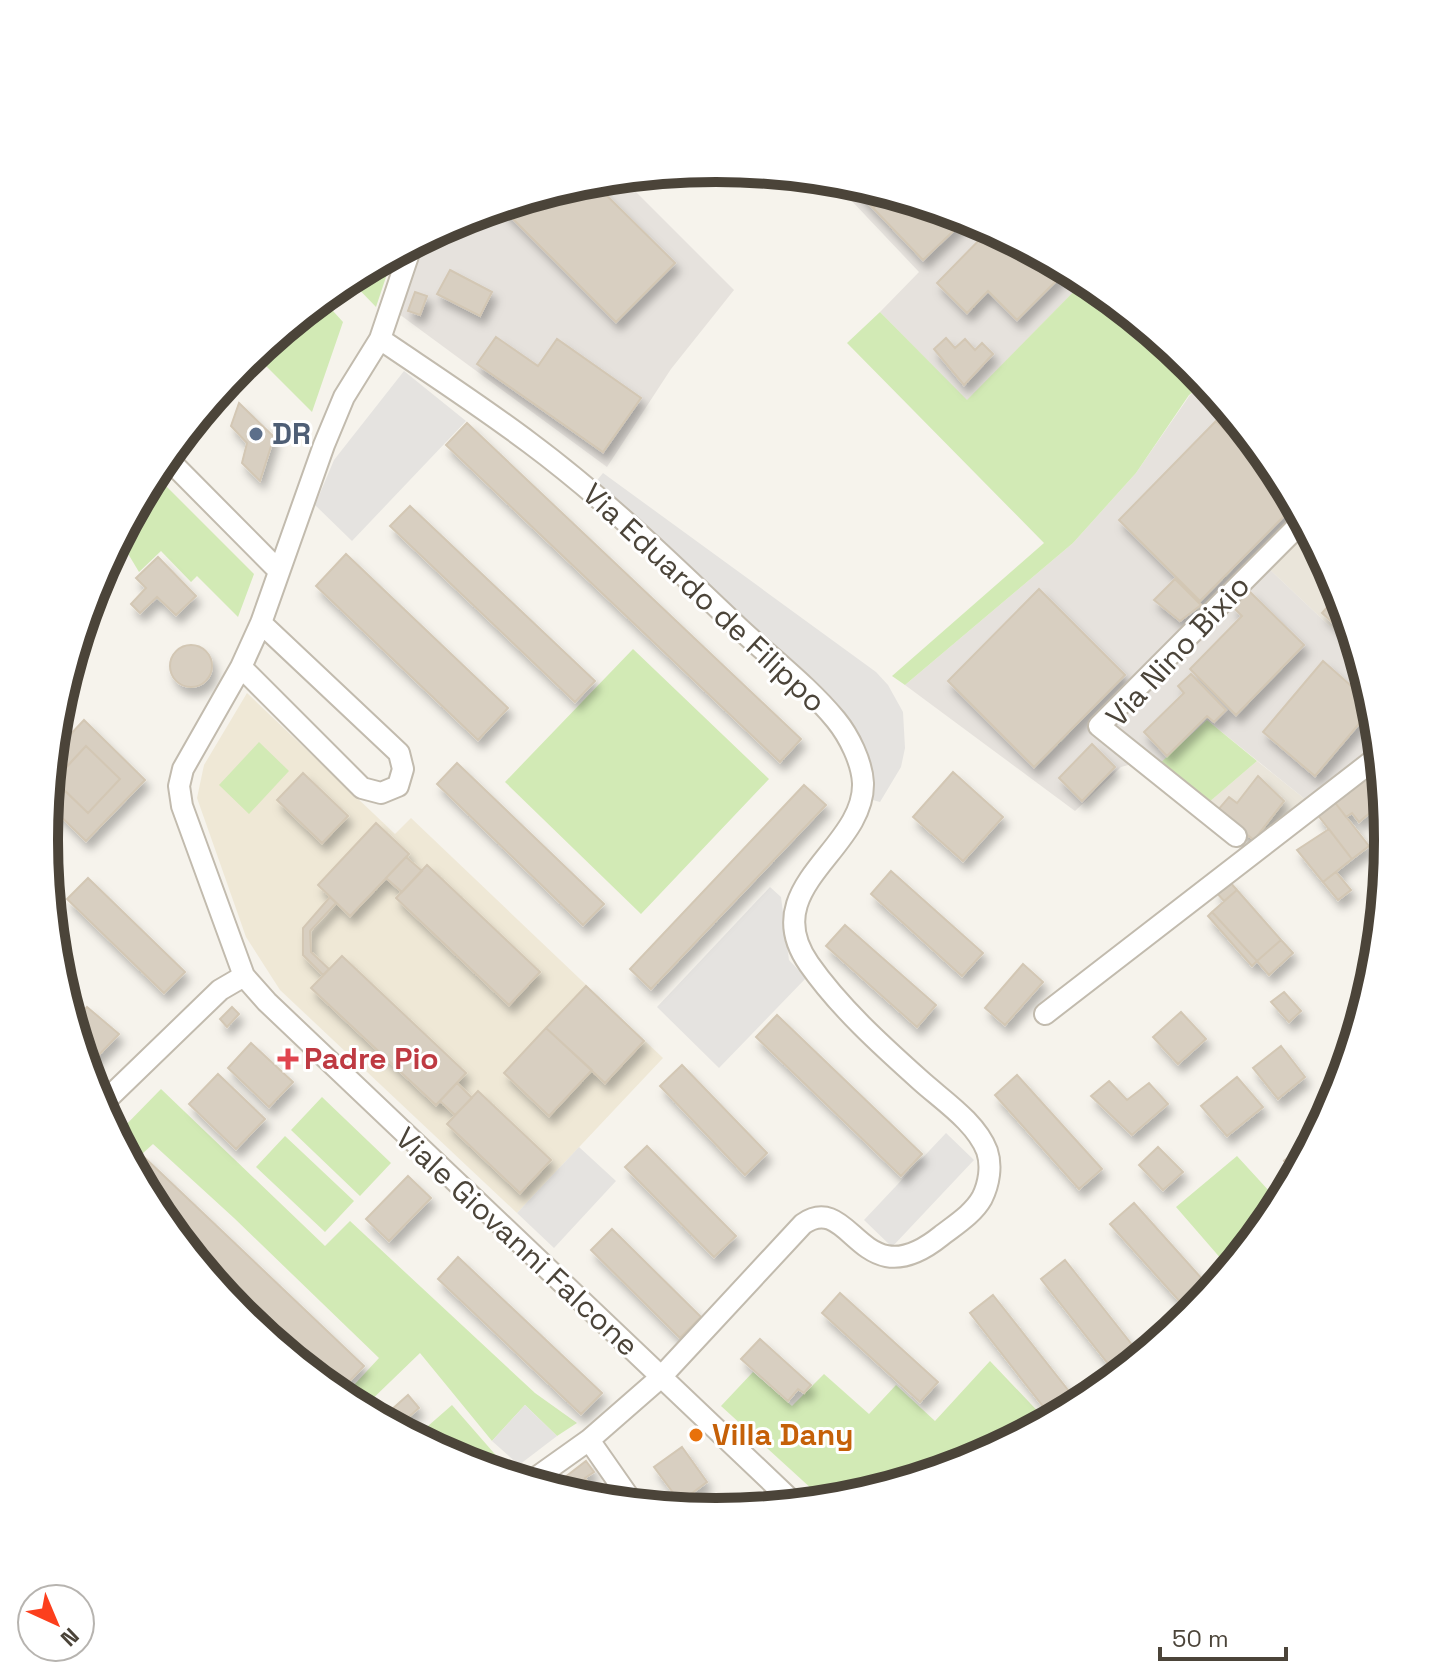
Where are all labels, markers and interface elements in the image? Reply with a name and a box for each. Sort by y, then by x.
place label: DR [272,414,311,453]
marker: DR [247,425,265,443]
street label: Via Eduardo de Filippo [574,475,834,721]
street label: Via Nino Bixio [1097,567,1258,735]
place label: Padre Pio [304,1039,439,1078]
marker: Padre Pio [279,1050,297,1068]
street label: Viale Giovanni Falcone [387,1119,647,1365]
place label: Villa Dany [712,1415,853,1454]
marker: Villa Dany [687,1426,705,1444]
north arrow [16,1583,96,1663]
scale bar [1160,1611,1286,1661]
text: N [55,1622,85,1653]
text: 50 m [1172,1623,1229,1654]

